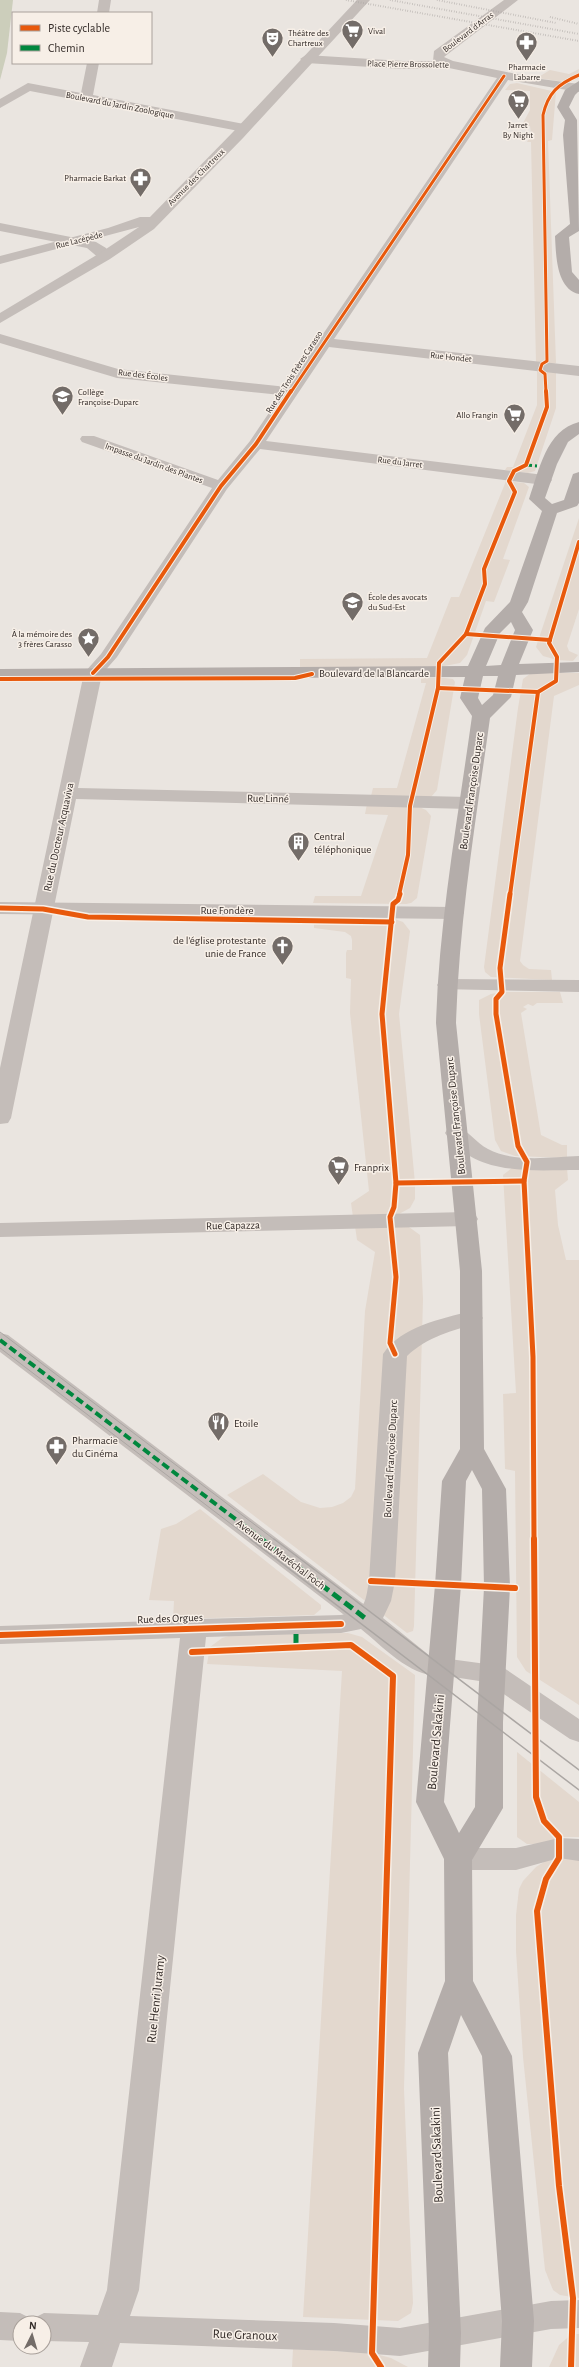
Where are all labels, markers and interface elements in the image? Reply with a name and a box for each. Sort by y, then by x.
street label: Boulevard d'Arras [441,10,495,54]
legend [12,12,152,64]
supermarket icon: Vival [340,18,366,51]
text: Piste cyclable [48,22,110,35]
theatre icon: Théâtre des Chartreux [259,25,285,58]
place label: Vival [368,27,385,36]
place label: Théâtre des Chartreux [288,29,329,48]
pharmacy icon: Pharmacie Labarre [514,29,540,62]
text: Chemin [48,42,85,54]
street label: Place Pierre Brossolette [367,59,449,70]
place label: Pharmacie Labarre [508,63,546,82]
supermarket icon: Jarret By Night [505,87,531,120]
street label: Boulevard du Jardin Zoologique [65,91,175,120]
place label: Jarret By Night [503,121,533,140]
street label: Avenue des Chartreux [166,147,227,207]
pharmacy icon: Pharmacie Barkat [128,165,154,198]
place label: Pharmacie Barkat [64,174,126,183]
street label: Rue Lacépède [55,230,104,251]
street label: Rue des Trois Frères Carasso [264,329,325,415]
street label: Rue Hondet [430,351,472,364]
street label: Rue des Écoles [117,367,169,383]
school or university icon: Collège Françoise-Duparc [50,384,76,417]
place label: Collège Françoise-Duparc [78,388,139,407]
supermarket icon: Allo Frangin [501,402,527,435]
place label: Allo Frangin [456,411,498,420]
street label: Impasse du Jardin des Plantes [104,442,204,485]
street label: Rue du Jarret [377,455,423,470]
school or university icon: École des avocats du Sud-Est [340,589,366,622]
place label: École des avocats du Sud-Est [368,592,427,612]
place icon: À la mémoire des 3 frères Carasso [75,626,101,659]
place label: À la mémoire des 3 frères Carasso [12,629,73,649]
street label: Boulevard de la Blancarde [319,668,429,679]
street label: Boulevard Françoise Duparc [458,731,485,850]
street label: Rue du Docteur Acquaviva [42,782,75,893]
street label: Rue Linné [247,793,289,804]
building icon: Central téléphonique [286,829,312,862]
place label: Central téléphonique [314,831,371,855]
street label: Rue Fondère [200,905,254,916]
church icon: de l'église protestante unie de France [269,933,295,966]
place label: de l'église protestante unie de France [173,935,266,959]
street label: Boulevard Françoise Duparc [444,1056,467,1175]
supermarket icon: Franprix [326,1154,352,1187]
place label: Franprix [354,1162,389,1173]
street label: Rue Capazza [206,1220,260,1231]
street label: Boulevard Françoise Duparc [382,1399,399,1518]
restaurant icon: Etoile [205,1410,231,1443]
place label: Etoile [234,1418,258,1429]
pharmacy icon: Pharmacie du Cinéma [44,1433,70,1466]
place label: Pharmacie du Cinéma [72,1435,118,1459]
street label: Avenue du Maréchal Foch [234,1517,327,1591]
street label: Rue des Orgues [137,1612,203,1625]
street label: Boulevard Sakakini [426,1694,447,1790]
street label: Rue Henri Juramy [145,1954,168,2044]
street label: Boulevard Sakakini [429,2107,446,2203]
north arrow [12,2315,52,2355]
text: N [29,2320,37,2331]
street label: Rue Granoux [212,2328,278,2343]

